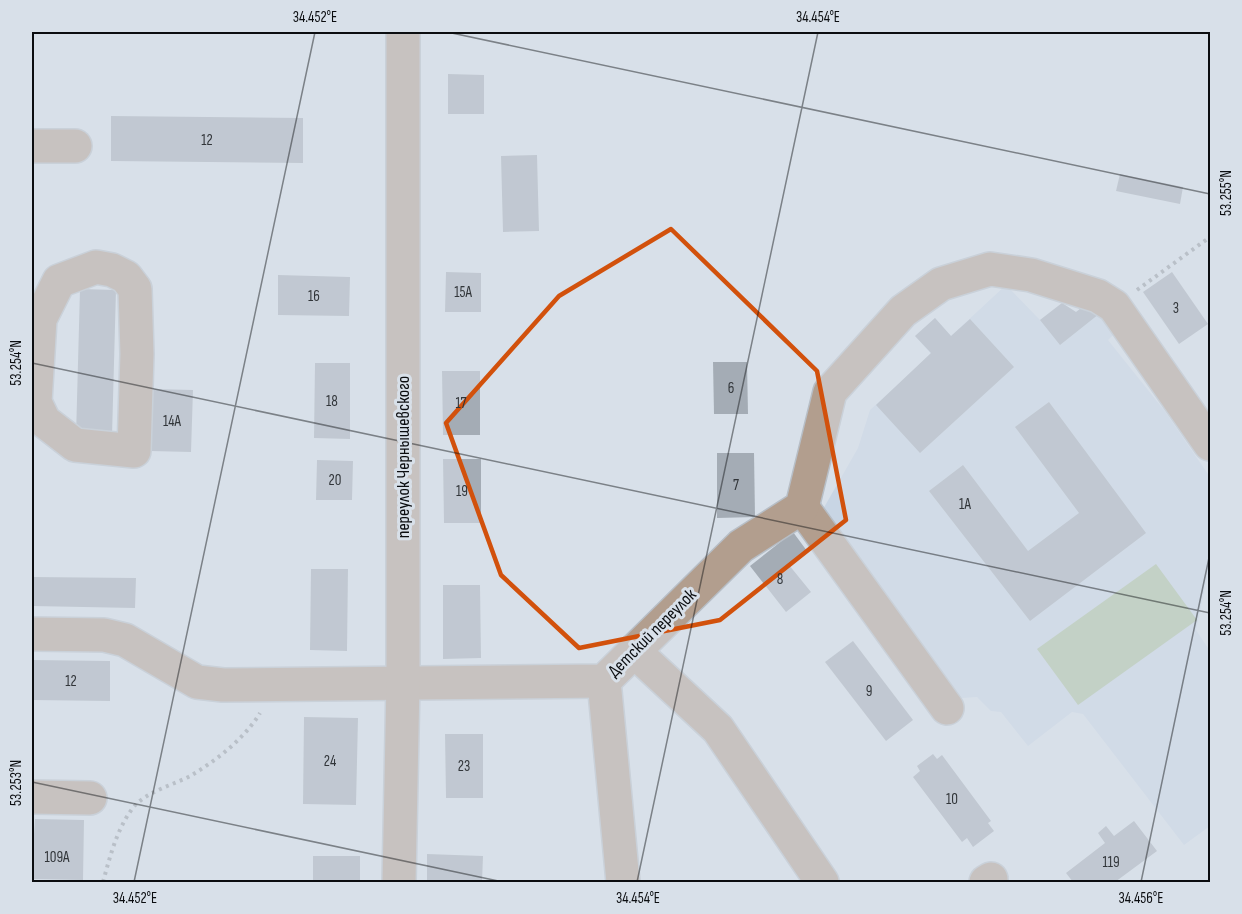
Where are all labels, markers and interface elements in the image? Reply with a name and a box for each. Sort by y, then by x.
text: 34.452°E [293,8,337,27]
text: 34.454°E [796,8,840,27]
house number: 12 [201,131,213,150]
text: 53.255°N [1217,170,1236,216]
house number: 15А [454,283,472,302]
house number: 16 [308,287,320,306]
house number: 3 [1173,299,1179,318]
text: 53.254°N [7,340,26,386]
street label: переулок Чернышевского [393,376,414,538]
house number: 6 [728,379,734,398]
house number: 18 [326,392,338,411]
house number: 17 [455,394,467,413]
house number: 14А [163,412,182,431]
house number: 20 [329,471,341,490]
house number: 7 [733,476,739,495]
house number: 19 [456,482,468,501]
house number: 1А [959,495,972,514]
house number: 8 [777,570,783,589]
street label: Детский переулок [603,584,701,682]
text: 53.254°N [1217,590,1236,636]
house number: 12 [65,672,77,691]
house number: 9 [866,682,872,701]
house number: 24 [324,752,336,771]
house number: 23 [458,757,470,776]
text: 53.253°N [7,760,26,806]
house number: 10 [946,790,958,809]
house number: 109А [44,848,70,867]
house number: 119 [1102,853,1120,872]
text: 34.452°E [113,889,157,908]
text: 34.454°E [616,889,660,908]
text: 34.456°E [1119,889,1163,908]

